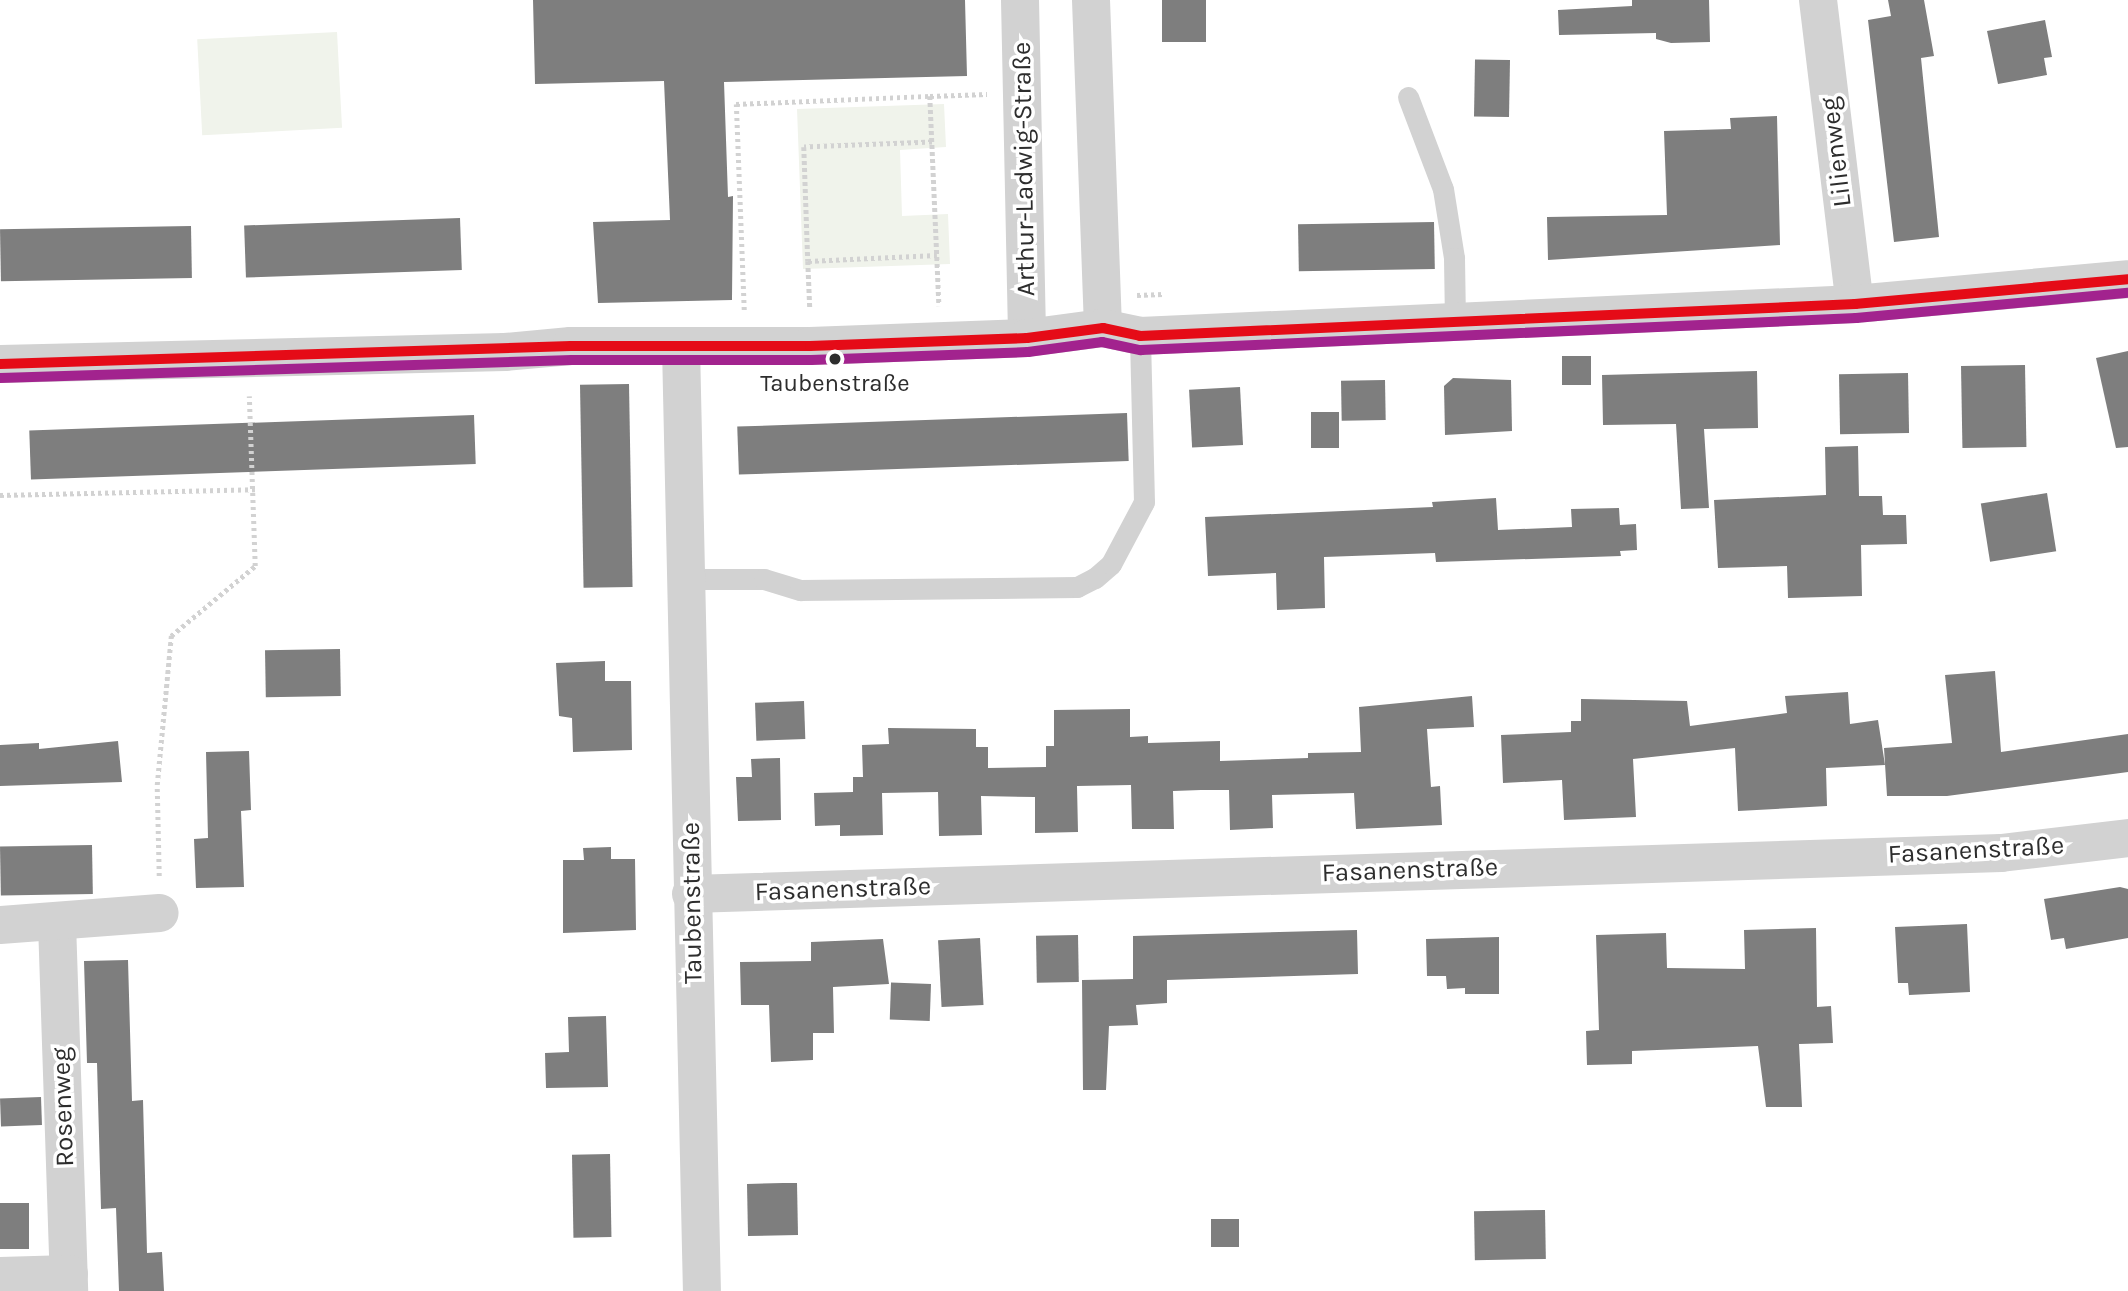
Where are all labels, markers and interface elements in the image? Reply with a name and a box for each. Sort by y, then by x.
street label: Arthur-Ladwig-Straße [1006,41,1042,297]
street label: Lilienweg [1814,95,1858,209]
marker: Taubenstraße [828,352,842,366]
place label: Taubenstraße [760,370,910,398]
street label: Taubenstraße [675,822,709,984]
street label: Fasanenstraße [1887,830,2065,870]
street label: Fasanenstraße [1321,851,1499,889]
street label: Fasanenstraße [754,870,932,908]
street label: Rosenweg [45,1047,81,1167]

